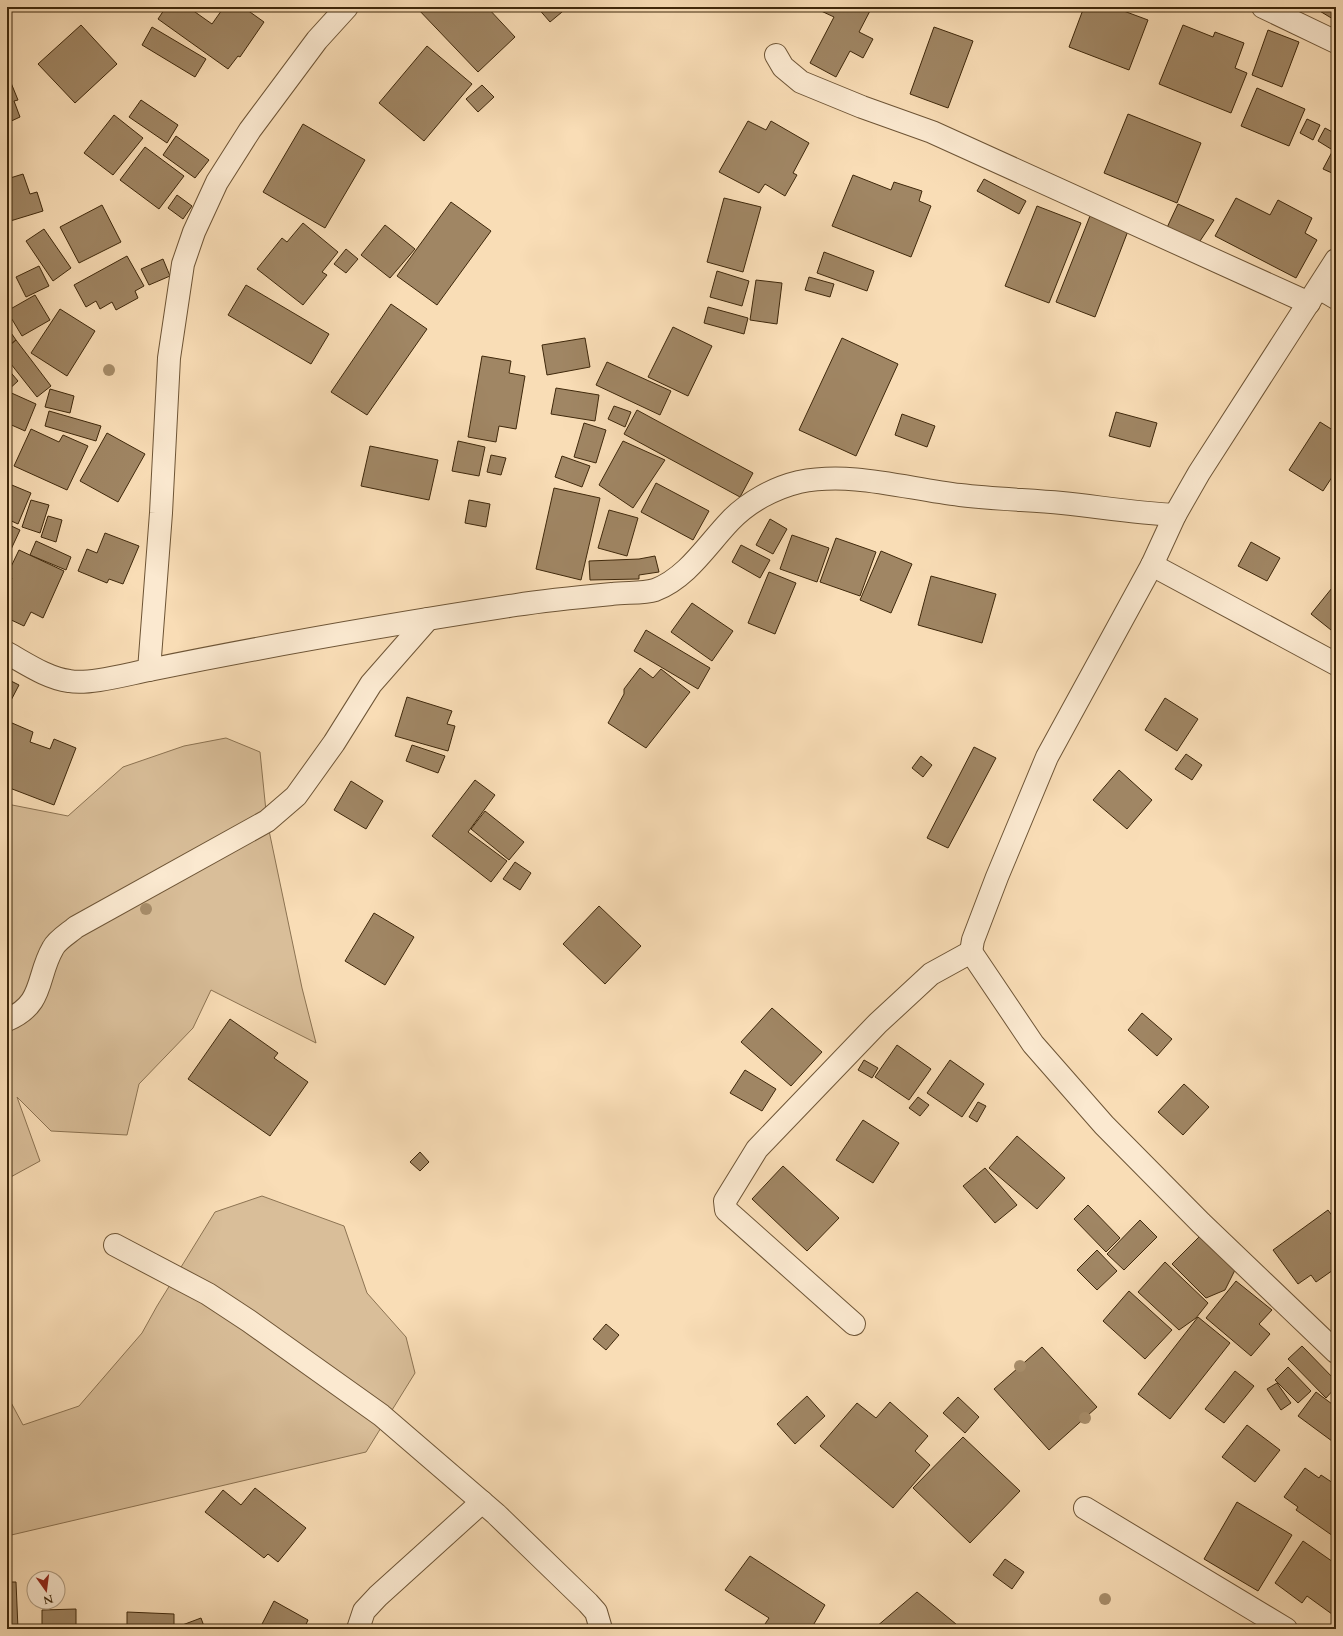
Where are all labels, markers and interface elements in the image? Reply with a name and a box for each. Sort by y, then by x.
north arrow [26,1570,66,1610]
text: N [41,1591,55,1608]

